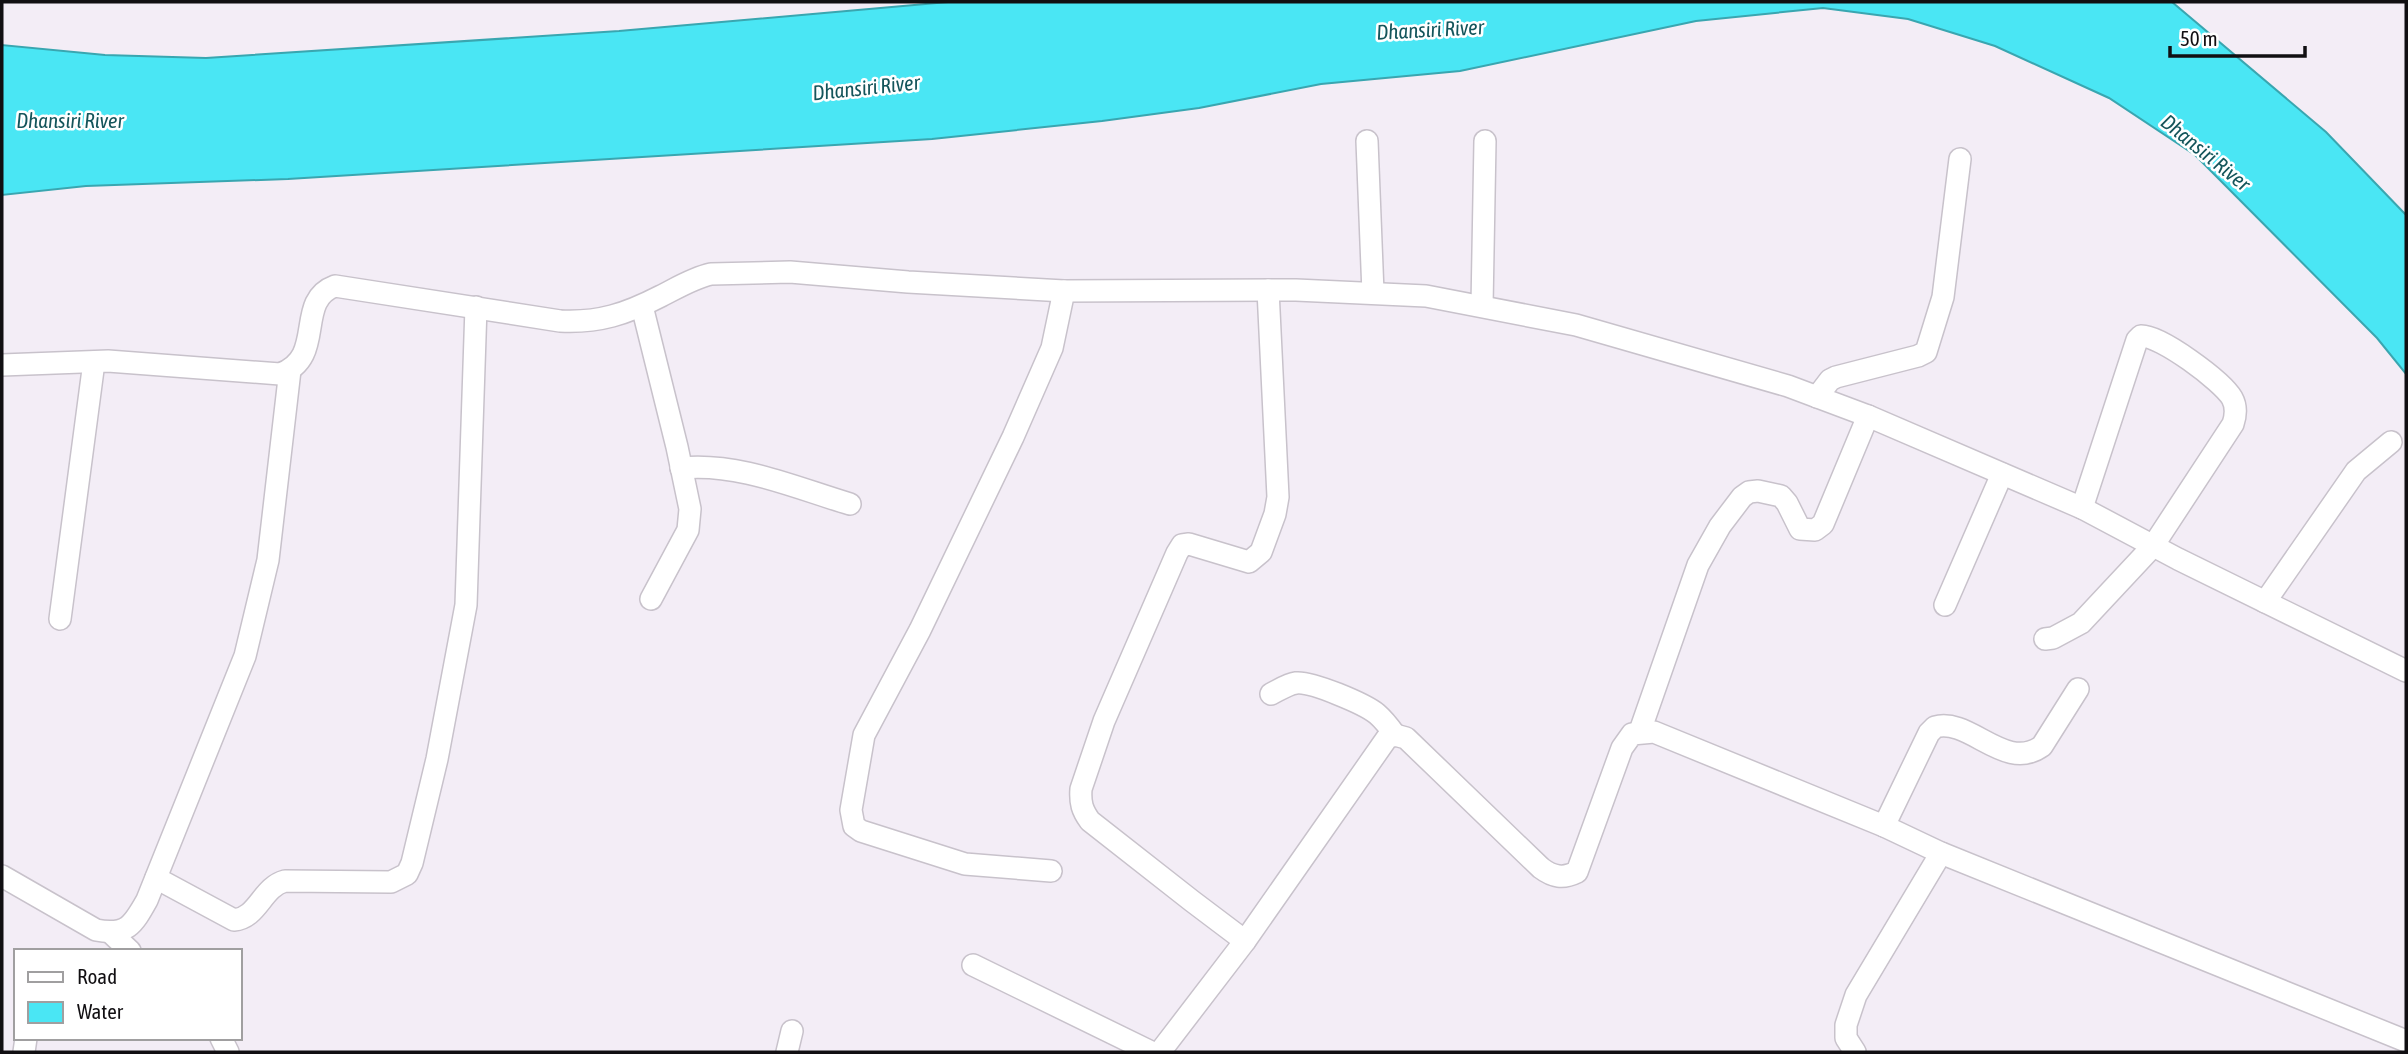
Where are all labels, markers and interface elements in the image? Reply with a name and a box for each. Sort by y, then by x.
water label: Dhansiri River [1376,14,1485,44]
scale bar [2170,14,2305,58]
text: 50 m [2180,26,2218,50]
water label: Dhansiri River [811,69,922,105]
water label: Dhansiri River [16,108,125,132]
water label: Dhansiri River [2157,109,2256,196]
legend [14,949,242,1040]
text: Road [77,964,117,988]
text: Water [77,999,124,1023]

